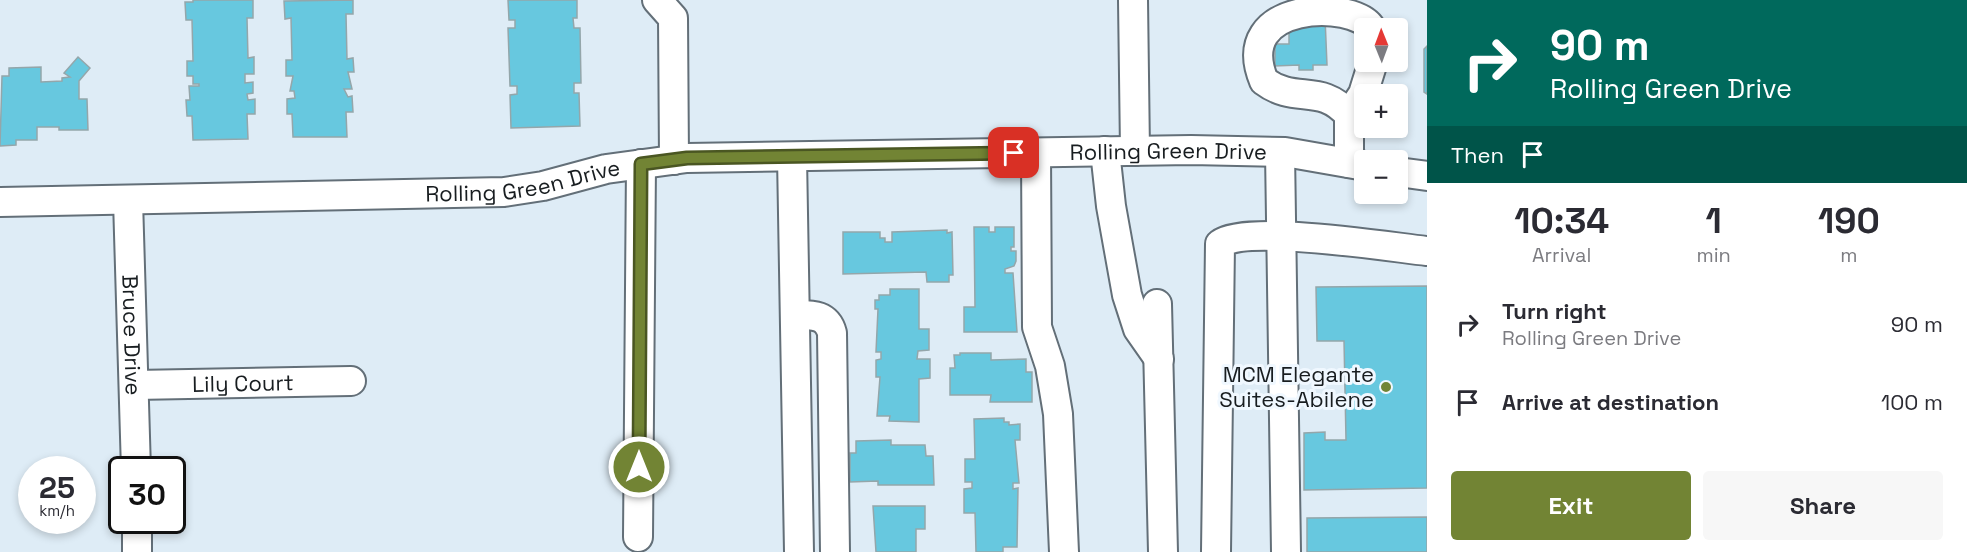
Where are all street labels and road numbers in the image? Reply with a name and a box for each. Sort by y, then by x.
street label: Rolling Green Drive [1070,136,1267,166]
street label: Rolling Green Drive [425,153,622,208]
street label: Bruce Drive [116,274,148,396]
street label: Lily Court [192,368,294,398]

